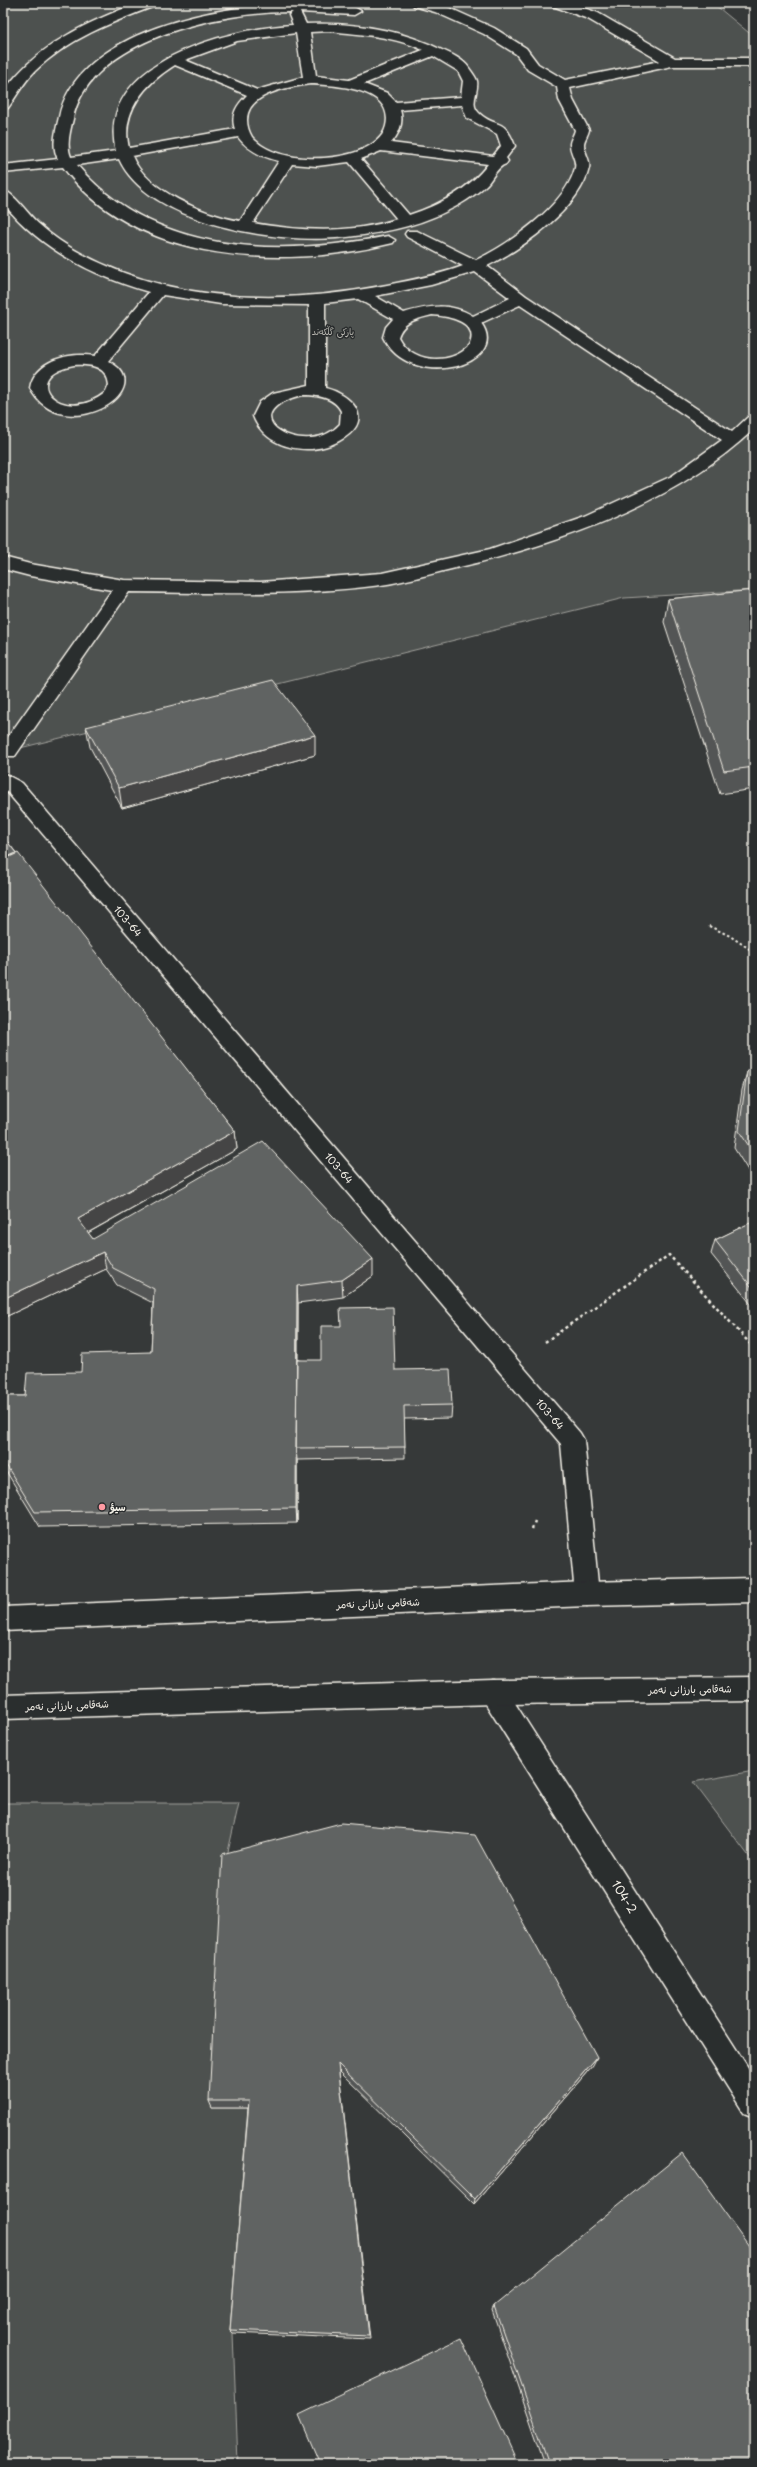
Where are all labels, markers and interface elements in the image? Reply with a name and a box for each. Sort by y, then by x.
park label: پارکی گڵکەند [312,324,355,338]
street label: 103-64 [111,902,146,940]
street label: 103-64 [322,1149,357,1187]
street label: 103-64 [533,1395,568,1433]
place label: سيؤ [109,1499,126,1514]
marker: سيؤ [97,1502,107,1512]
street label: شەقامی بارزانی نەمر [335,1594,420,1612]
street label: شەقامی بارزانی نەمر [647,1680,732,1698]
street label: شەقامی بارزانی نەمر [24,1696,109,1714]
street label: 104-2 [608,1876,642,1917]

